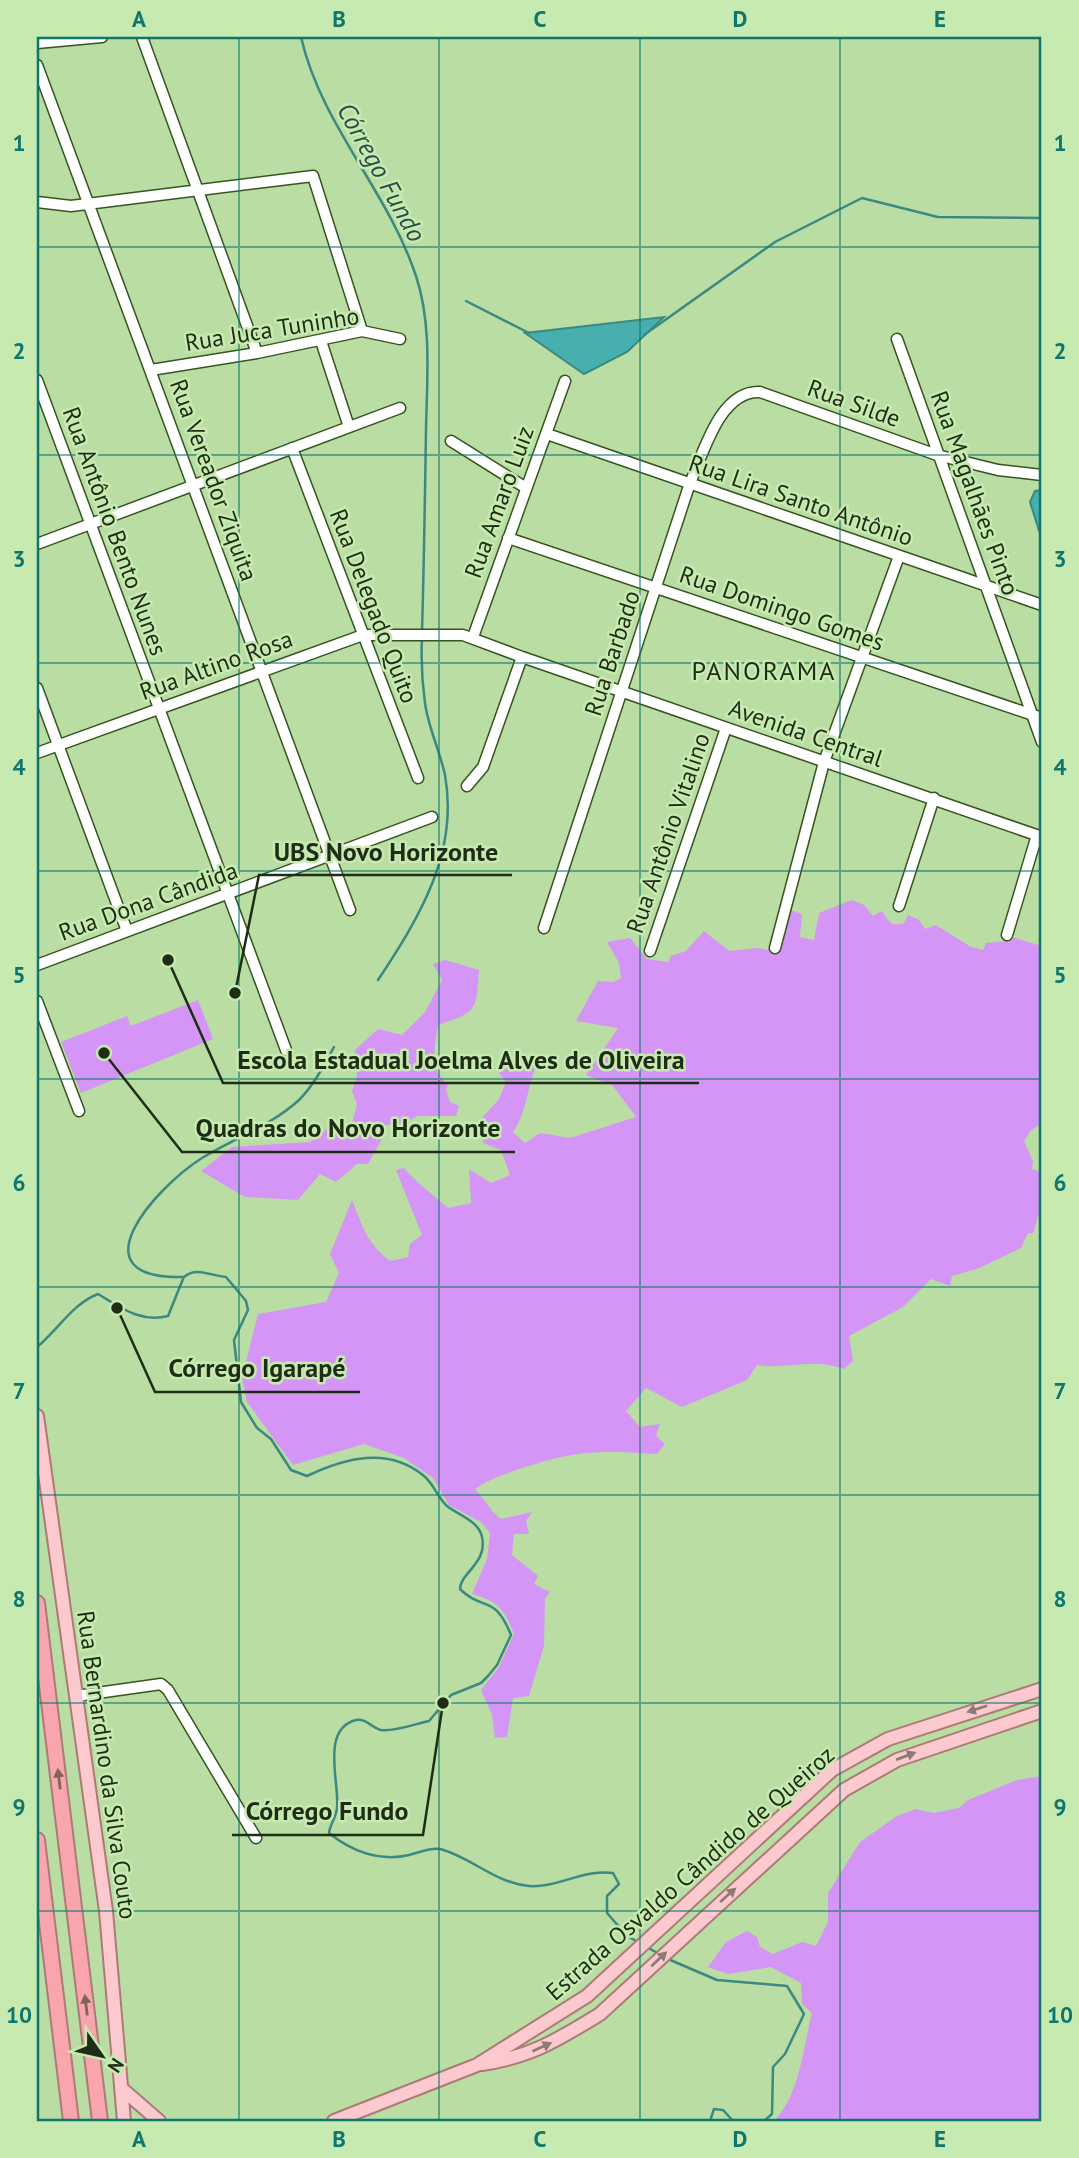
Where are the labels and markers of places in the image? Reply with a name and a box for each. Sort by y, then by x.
callout: UBS Novo Horizonte [259,828,512,875]
callout: Escola Estadual Joelma Alves de Oliveira [223,1036,699,1083]
callout: Quadras do Novo Horizonte [182,1105,515,1152]
callout: Córrego Igarapé [155,1345,360,1392]
callout: Córrego Fundo [232,1788,423,1835]

